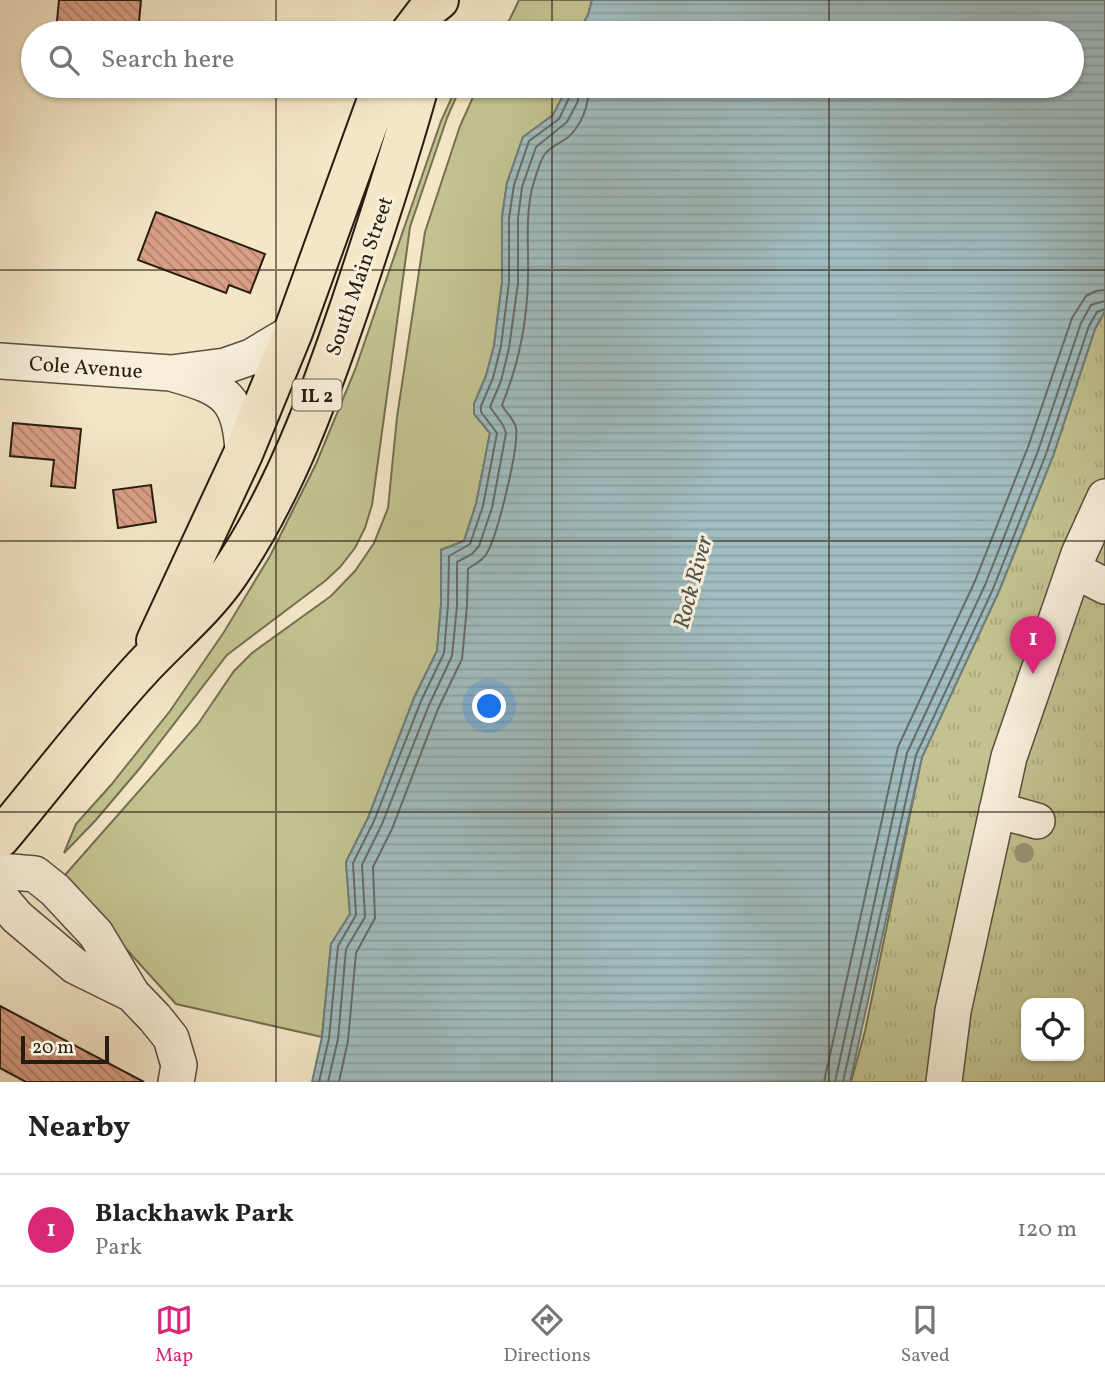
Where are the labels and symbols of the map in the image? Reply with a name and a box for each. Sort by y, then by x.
street label: South Main Street [320,193,401,360]
street label: Cole Avenue [28,350,144,387]
road number: IL 2 [292,380,342,410]
water label: Rock River [666,532,722,633]
pin: 1 [1010,616,1056,674]
your location [472,689,506,723]
scale bar [21,1033,108,1065]

